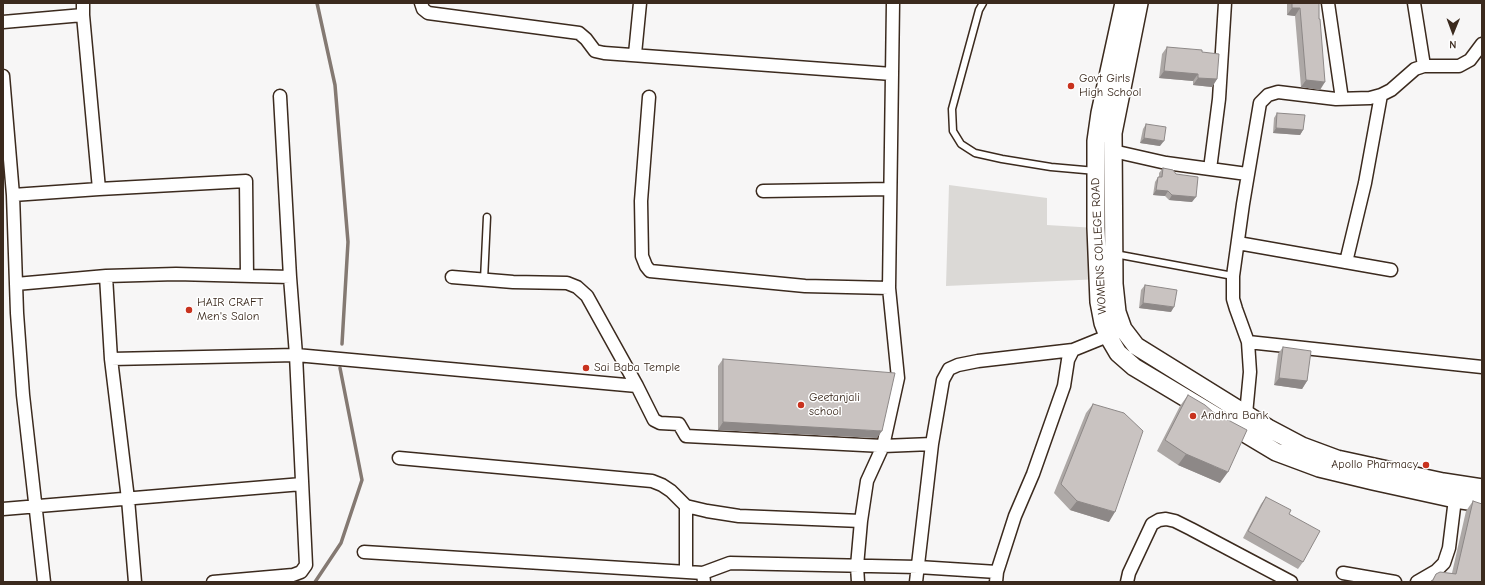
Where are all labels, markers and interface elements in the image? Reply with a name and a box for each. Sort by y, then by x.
north arrow [1433,12,1473,52]
text: N [1449,38,1456,51]
place label: Govt Girls High School [1079,72,1141,100]
marker: Govt Girls High School [1066,81,1076,91]
street label: WOMENS COLLEGE ROAD [1088,177,1110,315]
place label: HAIR CRAFT Men's Salon [197,296,263,324]
marker: HAIR CRAFT Men's Salon [184,305,194,315]
place label: Sai Baba Temple [594,361,680,375]
marker: Sai Baba Temple [581,363,591,373]
place label: Geetanjali school [809,391,860,419]
marker: Geetanjali school [796,400,806,410]
place label: Andhra Bank [1201,409,1268,423]
marker: Andhra Bank [1188,411,1198,421]
place label: Apollo Pharmacy [1331,458,1418,472]
marker: Apollo Pharmacy [1421,460,1431,470]

